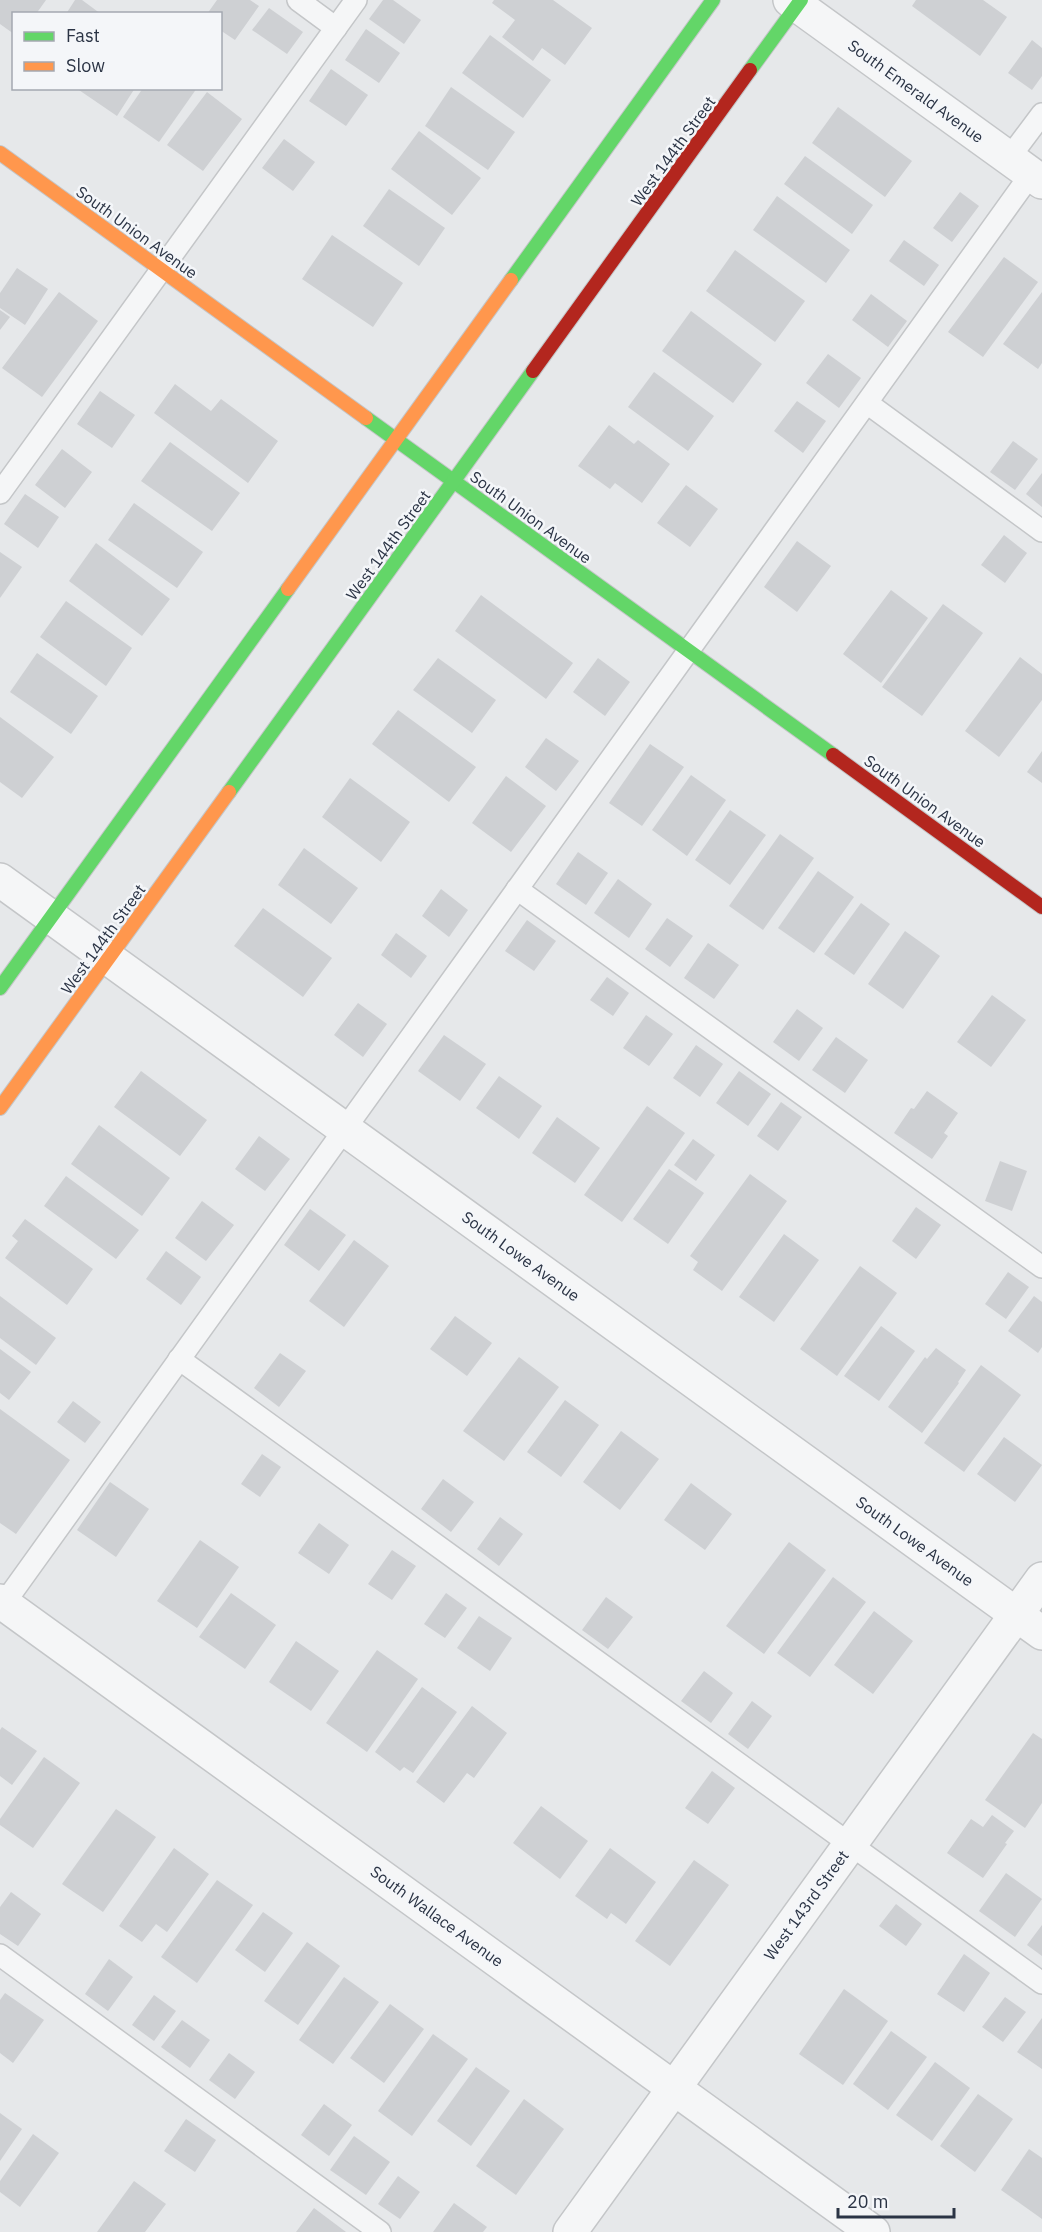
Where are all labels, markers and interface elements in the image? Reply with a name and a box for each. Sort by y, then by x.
legend [12,12,222,90]
text: Fast [66,24,100,47]
street label: South Emerald Avenue [844,35,988,147]
text: Slow [66,54,105,77]
street label: West 144th Street [626,92,720,210]
street label: South Union Avenue [72,181,202,283]
street label: South Union Avenue [466,466,596,568]
street label: West 144th Street [341,486,435,604]
street label: South Union Avenue [860,750,990,852]
street label: West 144th Street [56,880,150,998]
street label: South Lowe Avenue [458,1207,584,1306]
street label: South Lowe Avenue [852,1492,978,1591]
street label: West 143rd Street [759,1846,853,1964]
street label: South Wallace Avenue [367,1861,508,1971]
scale bar [838,2181,954,2219]
text: 20 m [847,2190,889,2213]

